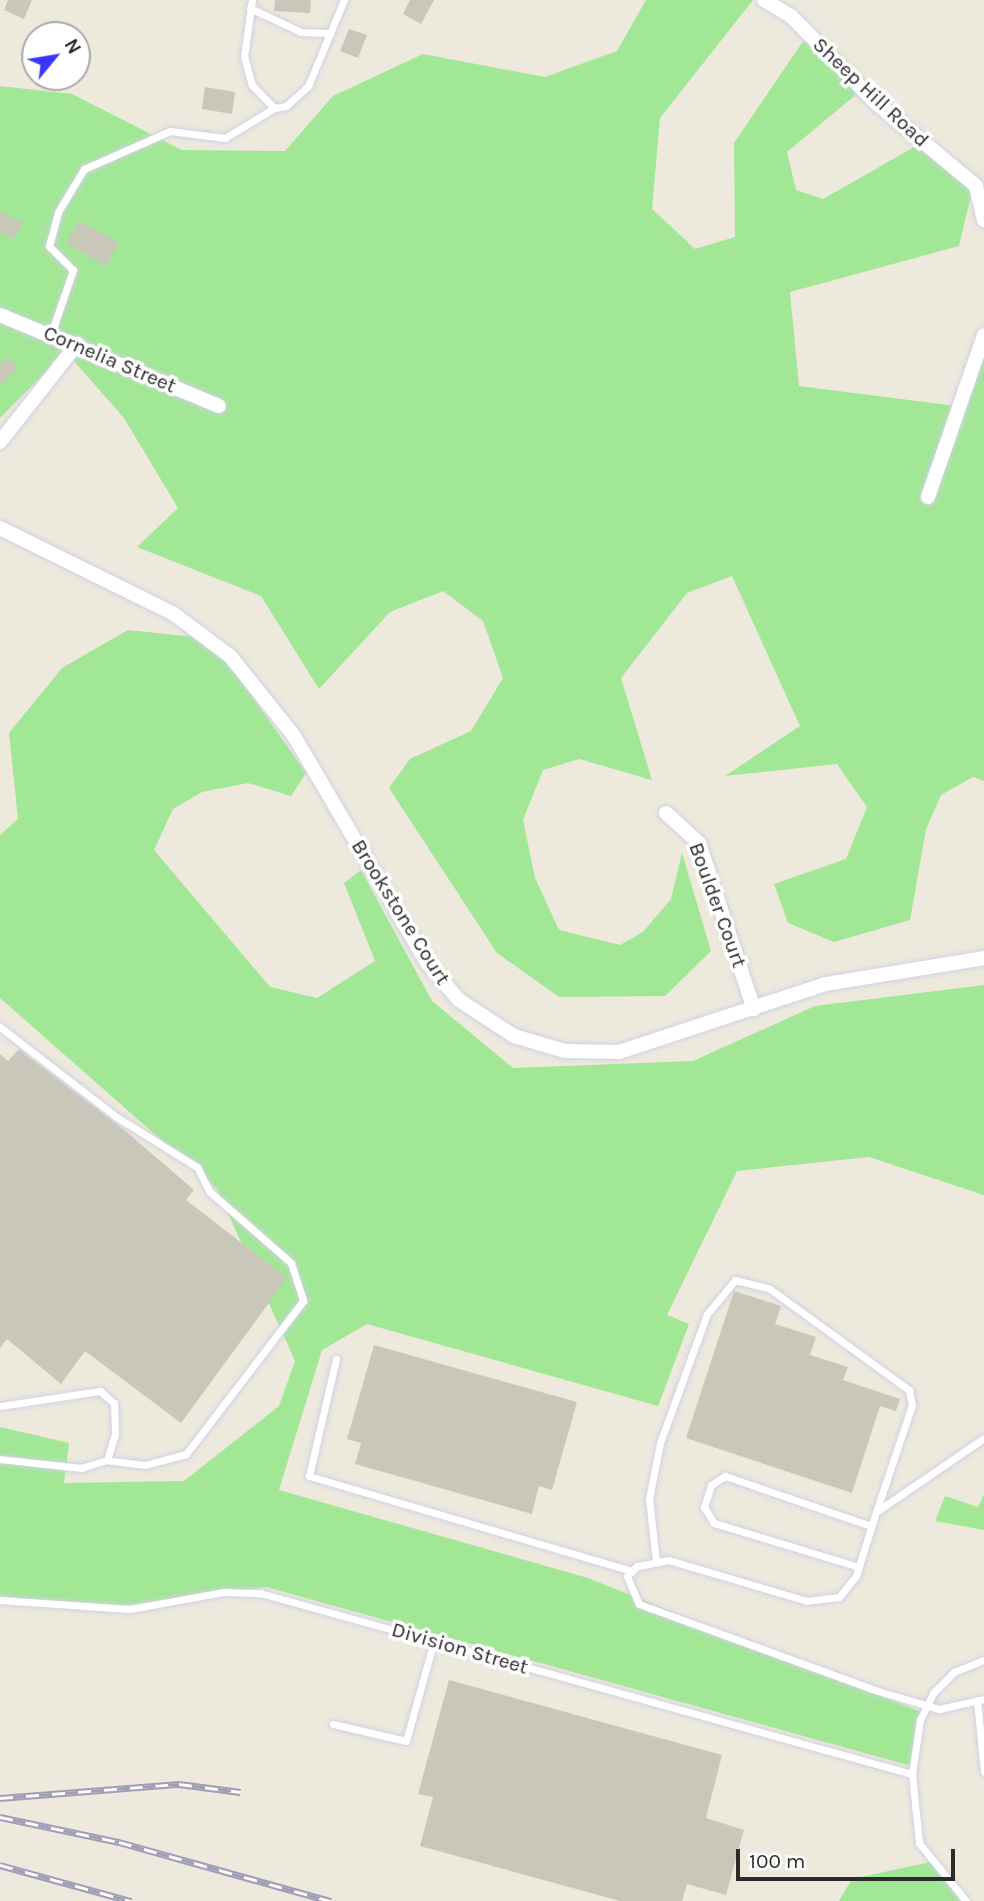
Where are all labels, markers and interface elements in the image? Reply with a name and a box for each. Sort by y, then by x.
north arrow [21,21,91,91]
street label: Sheep Hill Road [808,32,934,152]
text: N [60,35,85,58]
street label: Cornelia Street [40,320,180,398]
street label: Brookstone Court [346,835,456,989]
street label: Boulder Court [684,839,752,971]
street label: Division Street [389,1616,531,1680]
scale bar [739,1834,958,1878]
text: 100 m [749,1849,806,1873]

